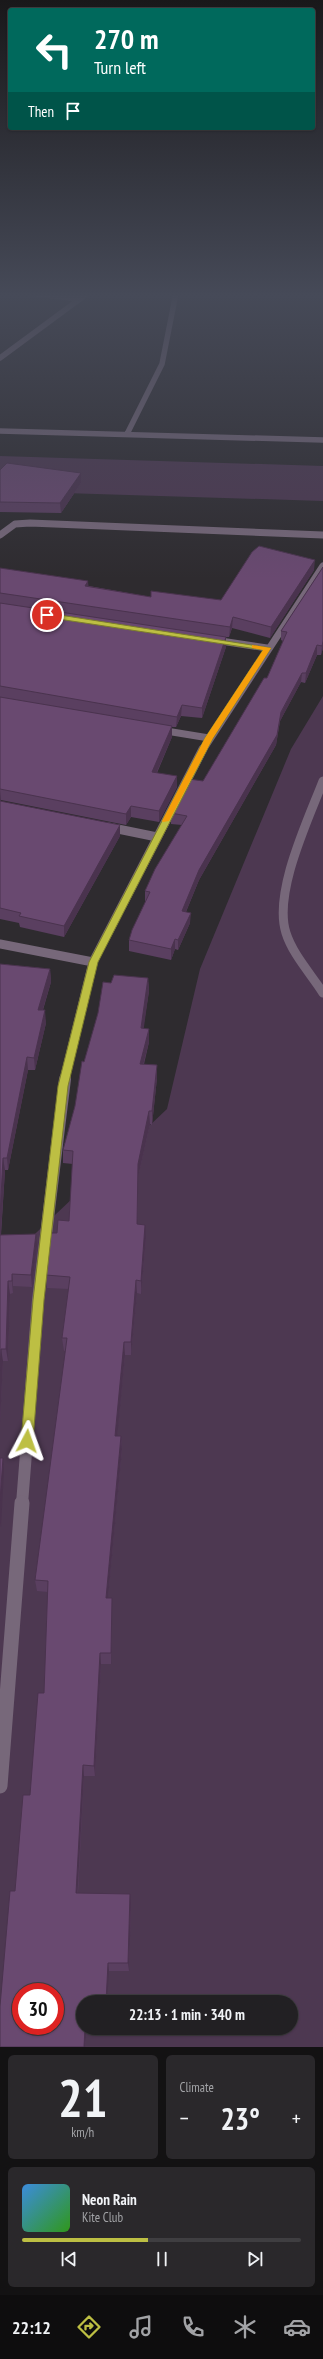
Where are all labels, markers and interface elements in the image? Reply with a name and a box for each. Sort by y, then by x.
text: 270 m [94,20,158,57]
icon: left [28,24,80,76]
text: Turn left [94,56,146,79]
icon: arrive [62,100,84,122]
text: Then [28,102,54,121]
pin [30,598,64,632]
icon: arrive [36,604,58,626]
position arrow [6,1420,48,1462]
speed limit sign: 30 [12,1983,64,2035]
text: 22:13 · 1 min · 340 m [129,2005,245,2024]
text: 21 [58,2064,108,2131]
text: Climate [180,2079,214,2096]
text: 23° [220,2099,260,2138]
text: − [180,2104,189,2132]
text: + [292,2104,301,2132]
text: km/h [71,2124,94,2141]
text: Neon Rain [82,2190,137,2209]
text: Kite Club [82,2209,123,2226]
icon: previous [58,2248,80,2270]
icon: pause [151,2248,173,2270]
icon: next [244,2248,266,2270]
icon: directions [75,2313,103,2341]
icon: music [127,2313,155,2341]
icon: phone [179,2313,207,2341]
icon: climate [231,2313,259,2341]
icon: car [283,2313,311,2341]
text: 22:12 [12,2316,51,2339]

